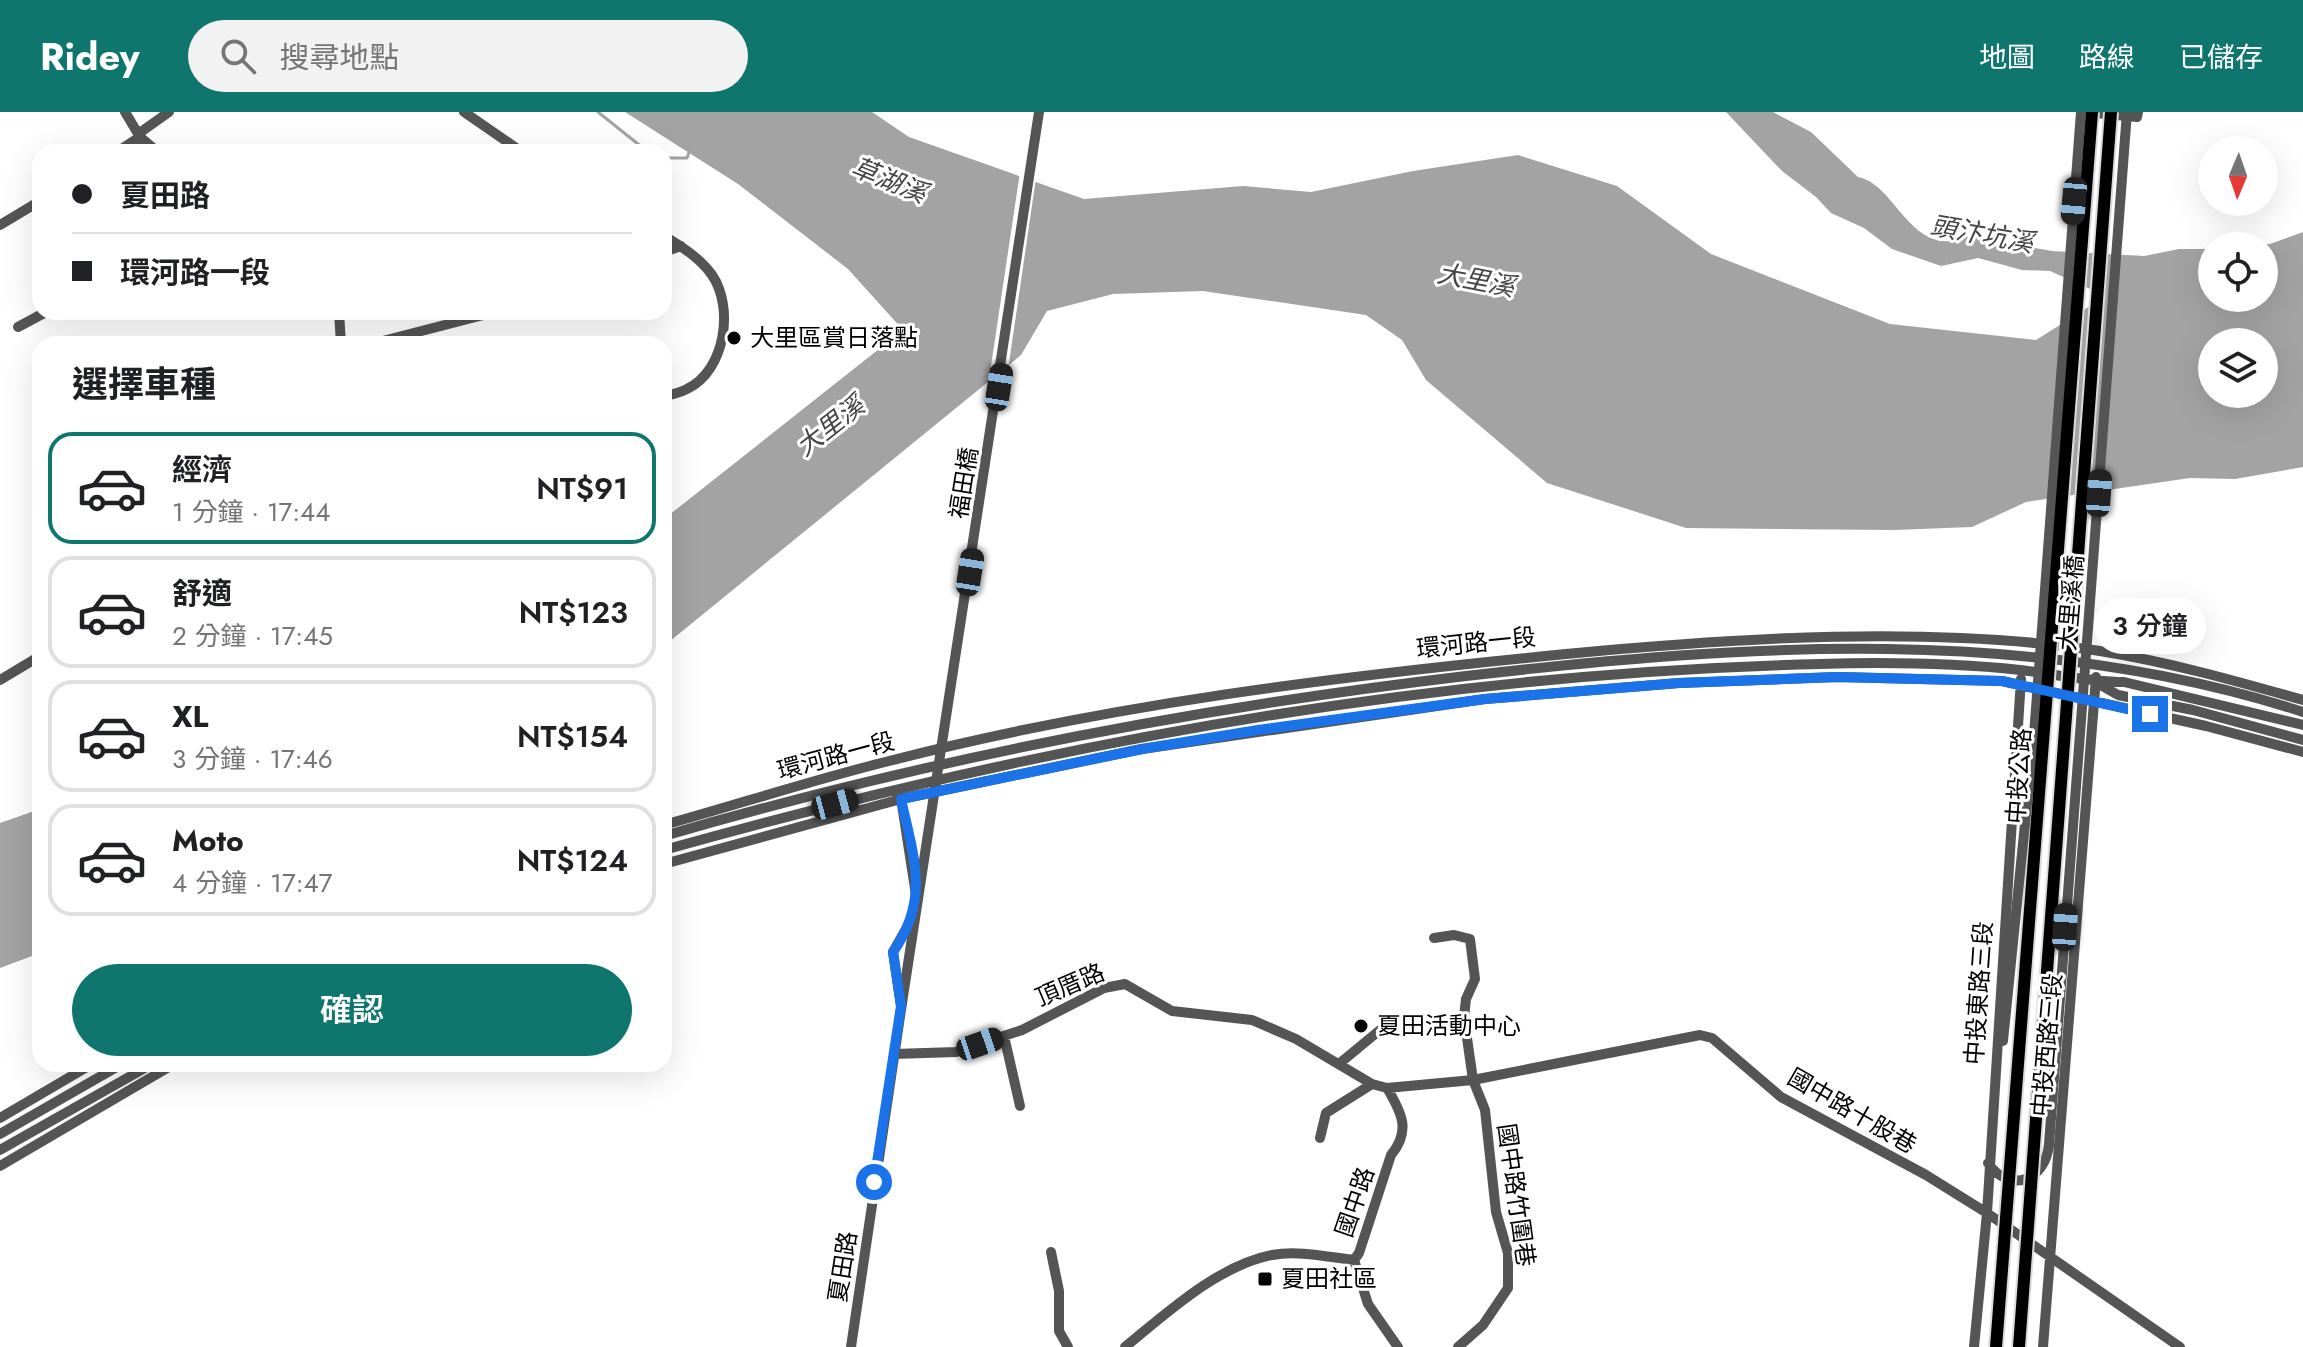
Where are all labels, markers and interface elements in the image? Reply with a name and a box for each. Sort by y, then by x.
search box [188,20,748,92]
text: Ridey [40,29,140,84]
icon: search [216,34,260,78]
text: 搜尋地點 [280,36,400,79]
text: 地圖 [1979,37,2035,78]
text: 路線 [2079,37,2135,78]
text: 已儲存 [2179,37,2263,78]
north arrow [2198,136,2278,216]
map controls [2198,136,2278,408]
water label: 草湖溪 [846,148,936,214]
text: 夏田路 [120,174,210,217]
car [2060,176,2088,226]
water label: 頭汴坑溪 [1927,206,2040,262]
button: locate [2198,232,2278,312]
text: 環河路一段 [120,251,270,294]
water label: 大里溪 [1434,254,1522,307]
place label: 大里區賞日落點 [750,320,918,355]
button: layers [2198,328,2278,408]
marker: 大里區賞日落點 [725,329,743,347]
text: 選擇車種 [72,358,216,410]
car [983,361,1015,413]
water label: 大里溪 [788,385,876,465]
street label: 福田橋 [941,445,986,521]
text: 經濟 [172,448,232,491]
icon: car [76,452,148,524]
text: NT$91 [536,467,628,510]
car [2085,468,2113,518]
text: 1 分鐘 · 17:44 [172,493,330,531]
car [954,546,986,598]
street label: 大里溪橋 [2049,554,2092,652]
text: 舒適 [172,572,232,615]
icon: car [76,576,148,648]
text: NT$123 [519,591,628,634]
callout: 3 分鐘 [2094,598,2206,654]
text: 3 分鐘 [2112,607,2188,645]
text: 2 分鐘 · 17:45 [172,617,333,655]
street label: 環河路一段 [1414,619,1537,666]
text: XL [172,695,208,738]
route end [2132,696,2168,732]
icon: car [76,700,148,772]
text: NT$154 [517,715,628,758]
street label: 環河路一段 [773,723,898,788]
street label: 中投公路 [1998,727,2039,825]
text: 3 分鐘 · 17:46 [172,740,333,778]
car [809,786,861,822]
text: Moto [172,819,244,862]
icon: car [76,824,148,896]
text: NT$124 [517,839,628,882]
text: 4 分鐘 · 17:47 [172,864,332,902]
car [2051,902,2079,952]
street label: 中投東路三段 [1956,920,2001,1066]
street label: 頂厝路 [1030,954,1110,1015]
button: 確認 [72,964,632,1056]
street label: 中投西路三段 [2023,972,2070,1118]
place label: 夏田活動中心 [1377,1008,1521,1043]
marker: 夏田活動中心 [1352,1017,1370,1035]
car [953,1025,1007,1063]
street label: 國中路十股巷 [1781,1059,1923,1162]
street label: 國中路竹圍巷 [1489,1121,1544,1269]
street label: 國中路 [1326,1162,1383,1242]
route start [856,1164,892,1200]
street label: 夏田路 [820,1229,865,1305]
place label: 夏田社區 [1281,1261,1377,1296]
marker: 夏田社區 [1256,1270,1274,1288]

